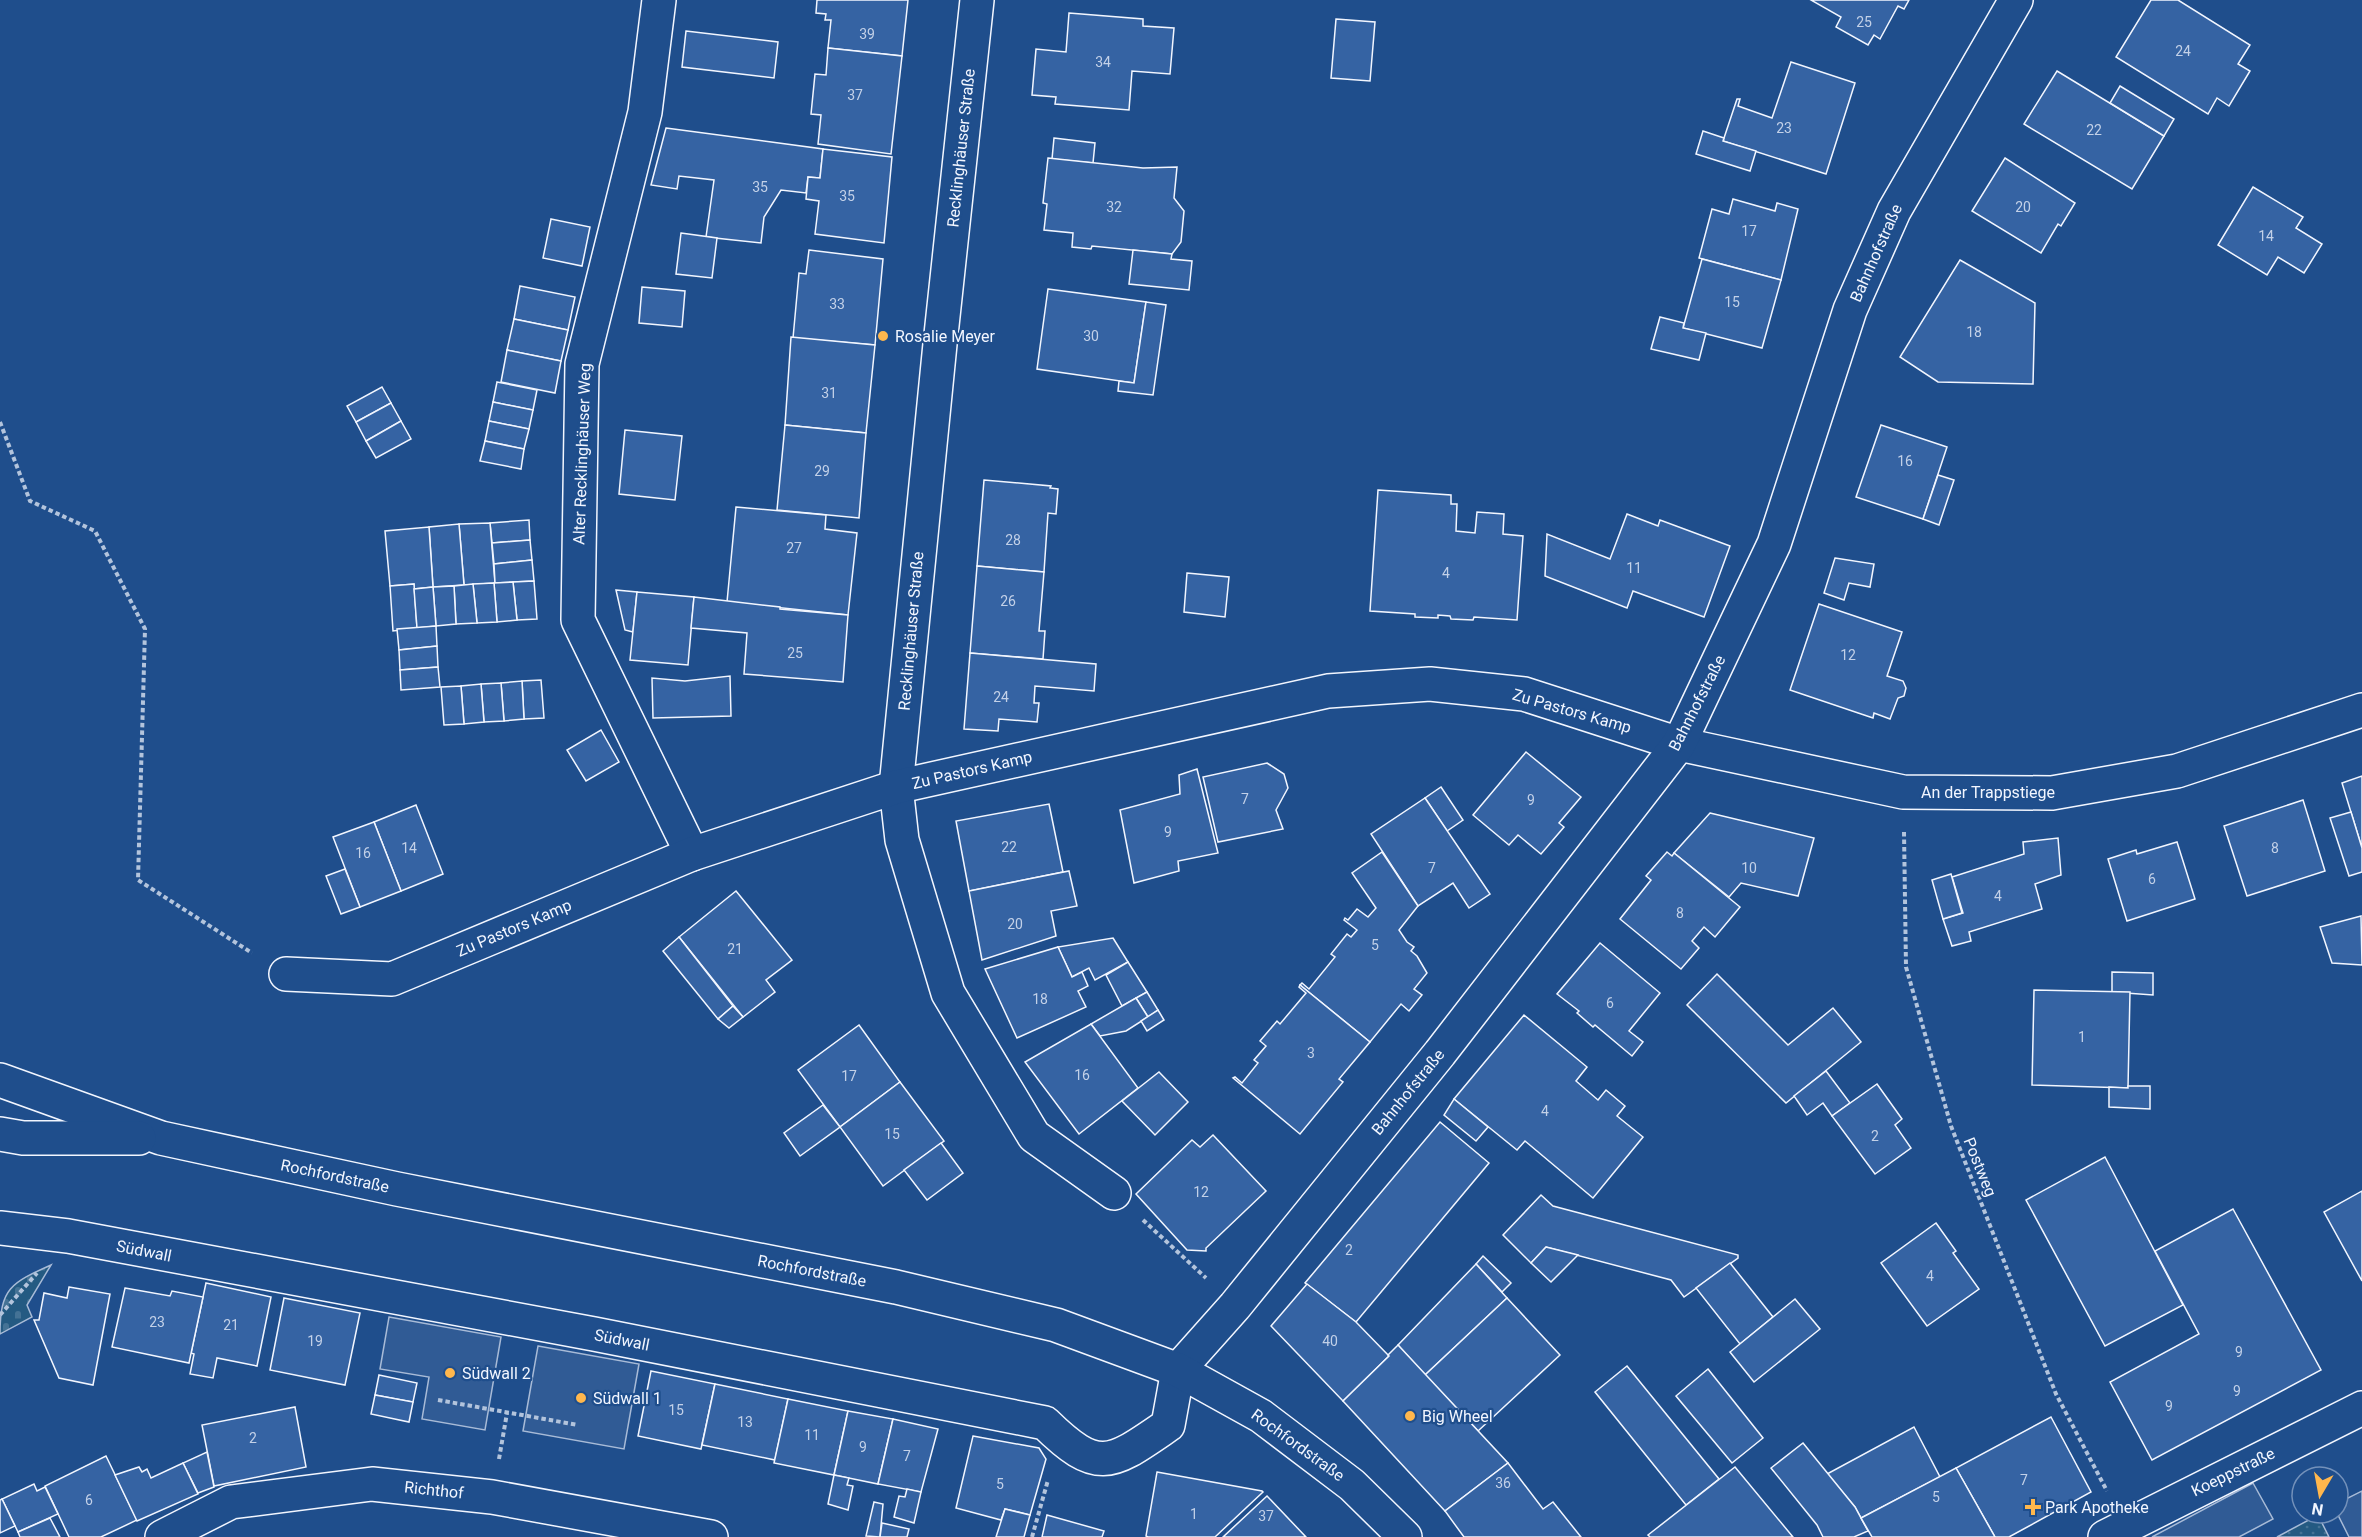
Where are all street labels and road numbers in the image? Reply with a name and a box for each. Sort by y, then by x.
street label: Recklinghäuser Straße [943,68,979,228]
street label: Bahnhofstraße [1846,201,1906,305]
street label: Alter Recklinghäuser Weg [569,363,595,545]
street label: Recklinghäuser Straße [895,551,927,711]
street label: Bahnhofstraße [1665,652,1729,754]
street label: Zu Pastors Kamp [1510,685,1634,737]
street label: Zu Pastors Kamp [910,747,1034,793]
street label: An der Trappstiege [1921,783,2055,802]
street label: Zu Pastors Kamp [454,895,574,961]
street label: Bahnhofstraße [1368,1045,1448,1139]
street label: Postweg [1960,1135,2000,1199]
street label: Rochfordstraße [279,1155,391,1197]
street label: Südwall [115,1236,173,1266]
street label: Rochfordstraße [756,1251,868,1291]
street label: Südwall [593,1325,651,1355]
street label: Rochfordstraße [1248,1405,1348,1485]
street label: Koeppstraße [2188,1444,2278,1500]
street label: Richthof [403,1477,465,1503]

